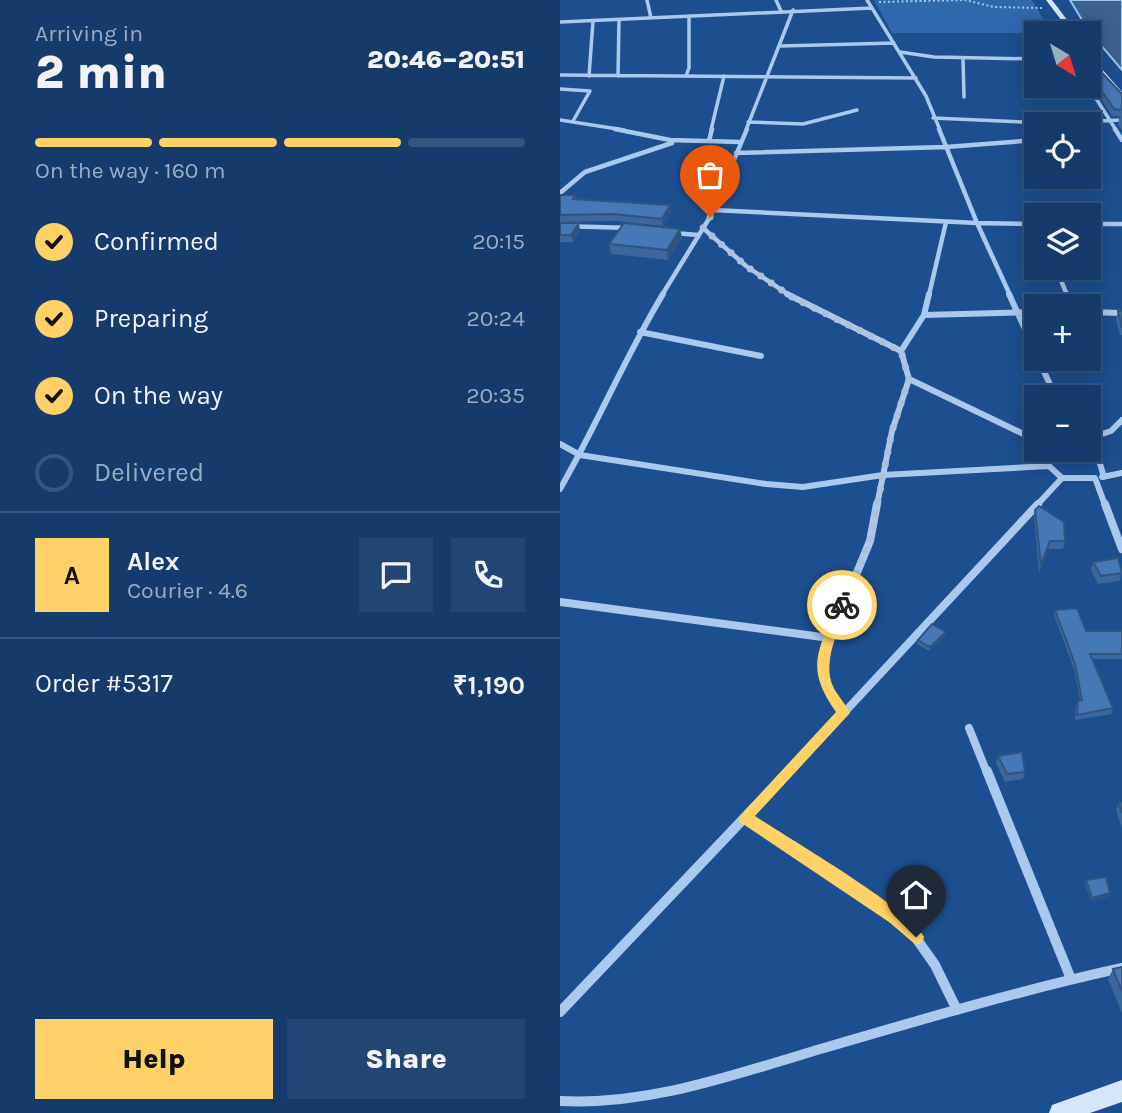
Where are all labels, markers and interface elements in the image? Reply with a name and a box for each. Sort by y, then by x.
text: Arriving in [35,20,143,47]
north arrow [1024,21,1101,98]
map controls [1024,21,1101,462]
text: 20:46–20:51 [367,44,525,75]
text: 2 min [35,46,167,100]
button: locate [1024,112,1101,189]
pin [680,145,740,217]
icon: bag [691,156,729,194]
text: On the way · 160 m [35,157,225,184]
button: layers [1024,203,1101,280]
icon: check [35,223,73,261]
text: Confirmed [94,226,219,257]
text: 20:15 [472,228,525,255]
button: + [1024,294,1101,371]
icon: check [35,300,73,338]
text: Preparing [94,303,208,334]
text: 20:24 [467,305,525,332]
icon: check [35,377,73,415]
text: On the way [94,380,223,411]
text: 20:35 [466,382,525,409]
button: − [1024,385,1101,462]
text: Delivered [94,457,204,488]
button: chat [359,538,433,612]
button: phone [451,538,525,612]
text: Alex [127,546,179,577]
text: A [64,560,80,591]
courier [807,570,877,640]
text: Courier · 4.6 [127,577,248,604]
icon: bike [823,586,861,624]
text: Order #5317 [35,668,173,699]
text: ₹1,190 [453,670,525,701]
pin [886,865,946,937]
icon: home [897,876,935,914]
button: Help [35,1019,273,1099]
button: Share [287,1019,525,1099]

